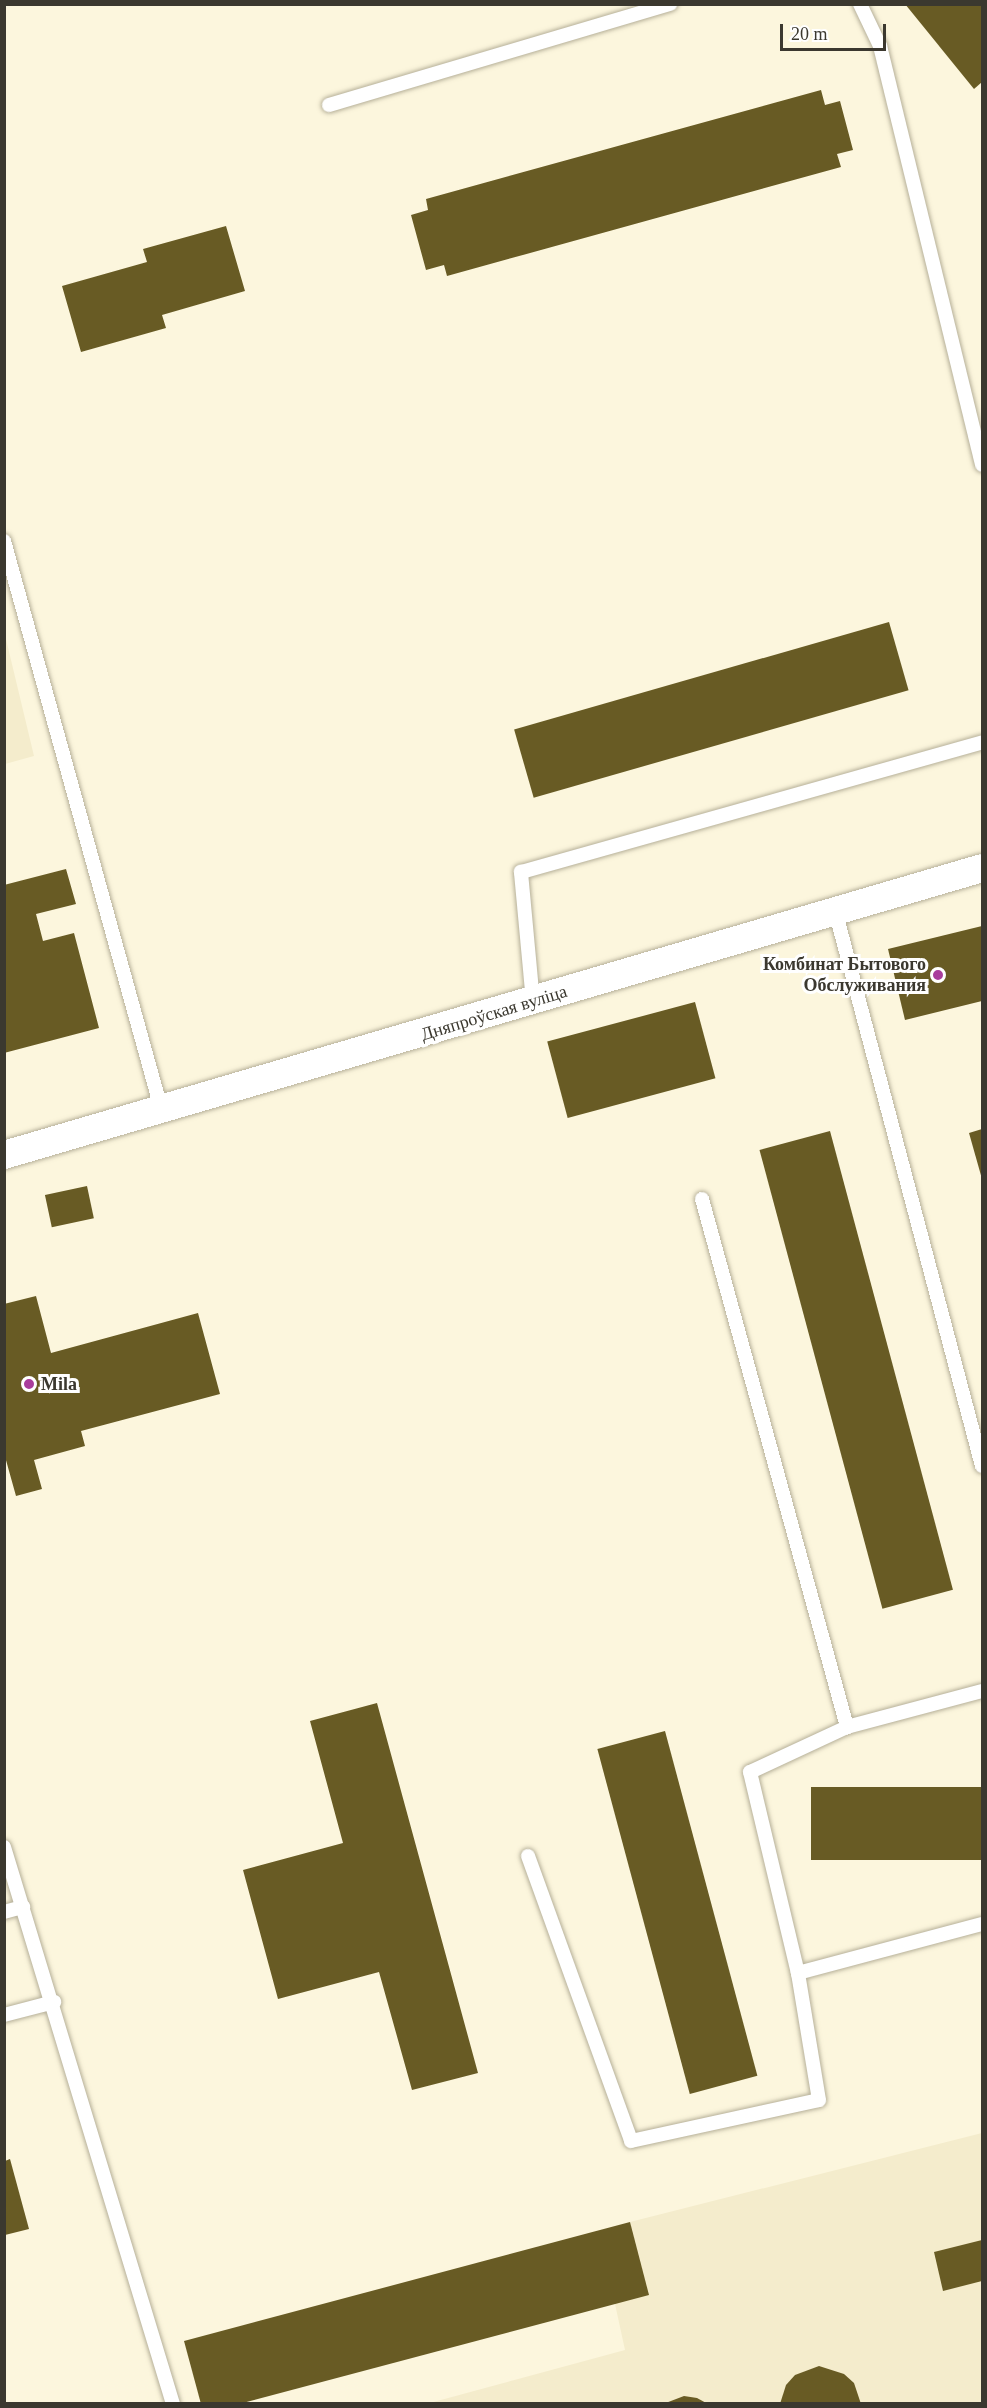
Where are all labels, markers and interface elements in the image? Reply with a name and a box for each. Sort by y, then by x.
scale bar [783,12,890,50]
text: 20 m [791,24,828,44]
place label: Комбинат Бытового Обслуживания [763,954,926,996]
marker: Комбинат Бытового Обслуживания [931,968,945,982]
street label: Дняпроўская вуліца [418,980,570,1046]
place label: Mila [41,1373,77,1395]
marker: Mila [22,1377,36,1391]

